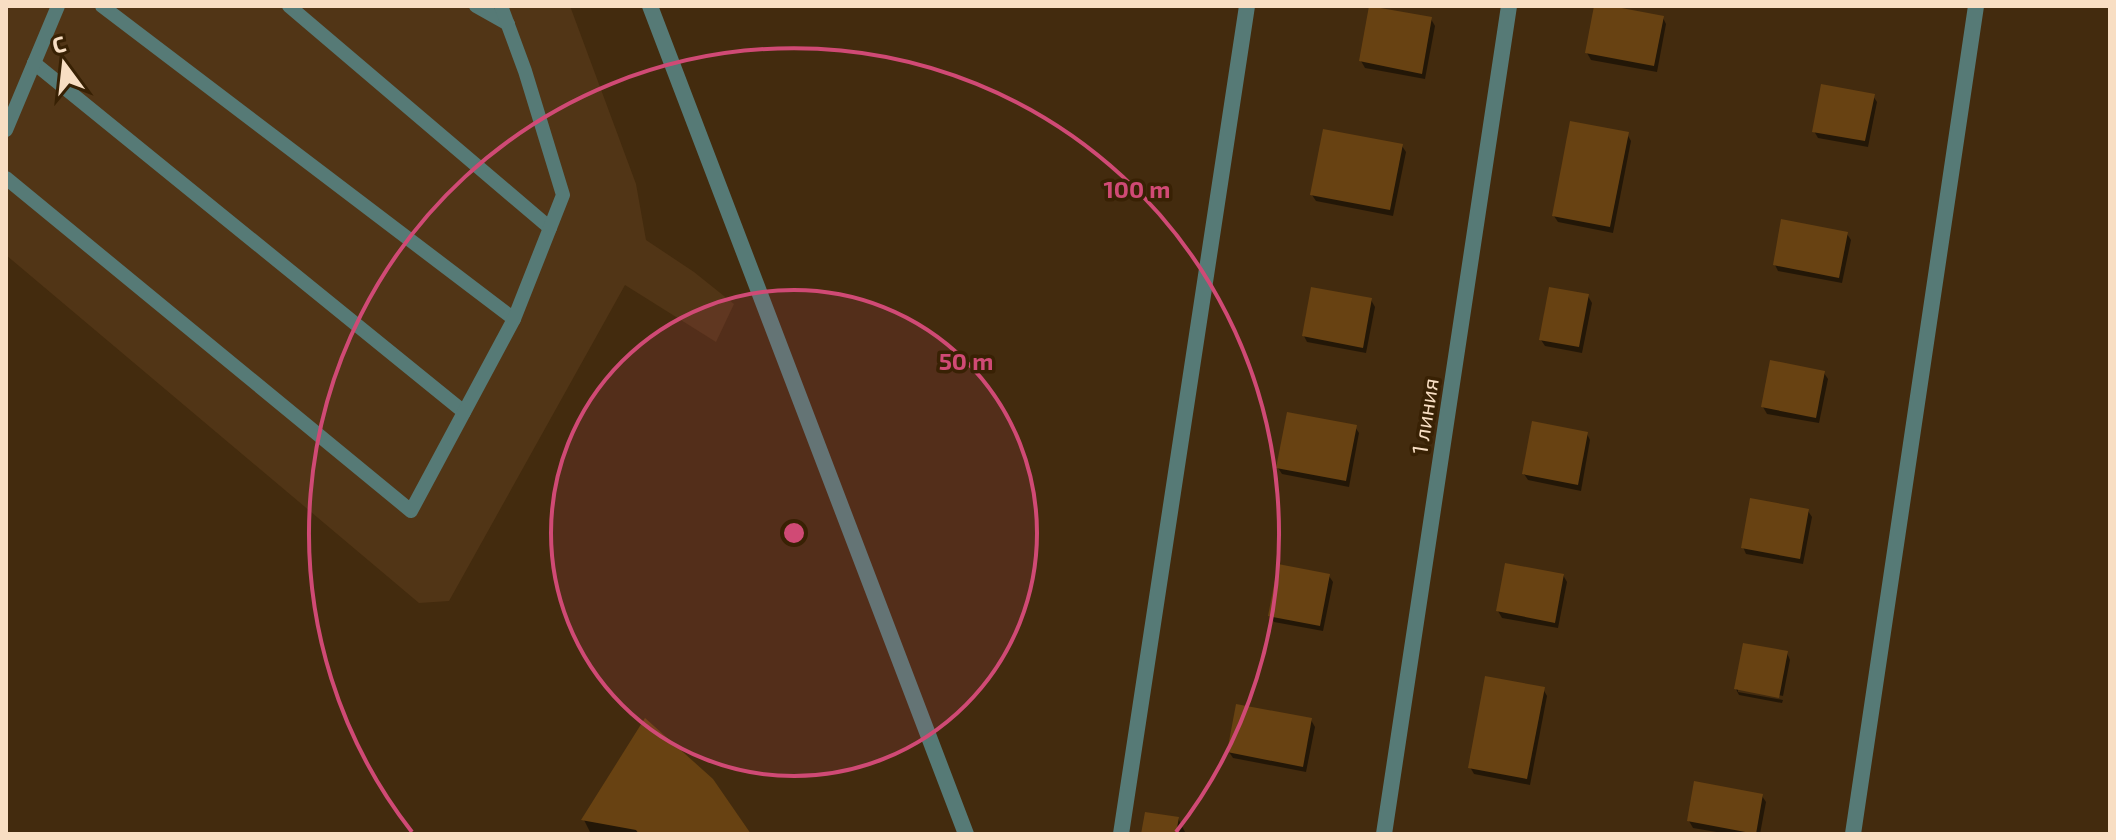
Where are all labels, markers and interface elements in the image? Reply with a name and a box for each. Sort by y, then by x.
north arrow [24,24,104,104]
text: С [49,29,68,58]
text: 100 m [1104,174,1170,203]
text: 50 m [939,346,993,375]
street label: 1 линия [1405,376,1443,456]
centre of rings [780,519,808,547]

